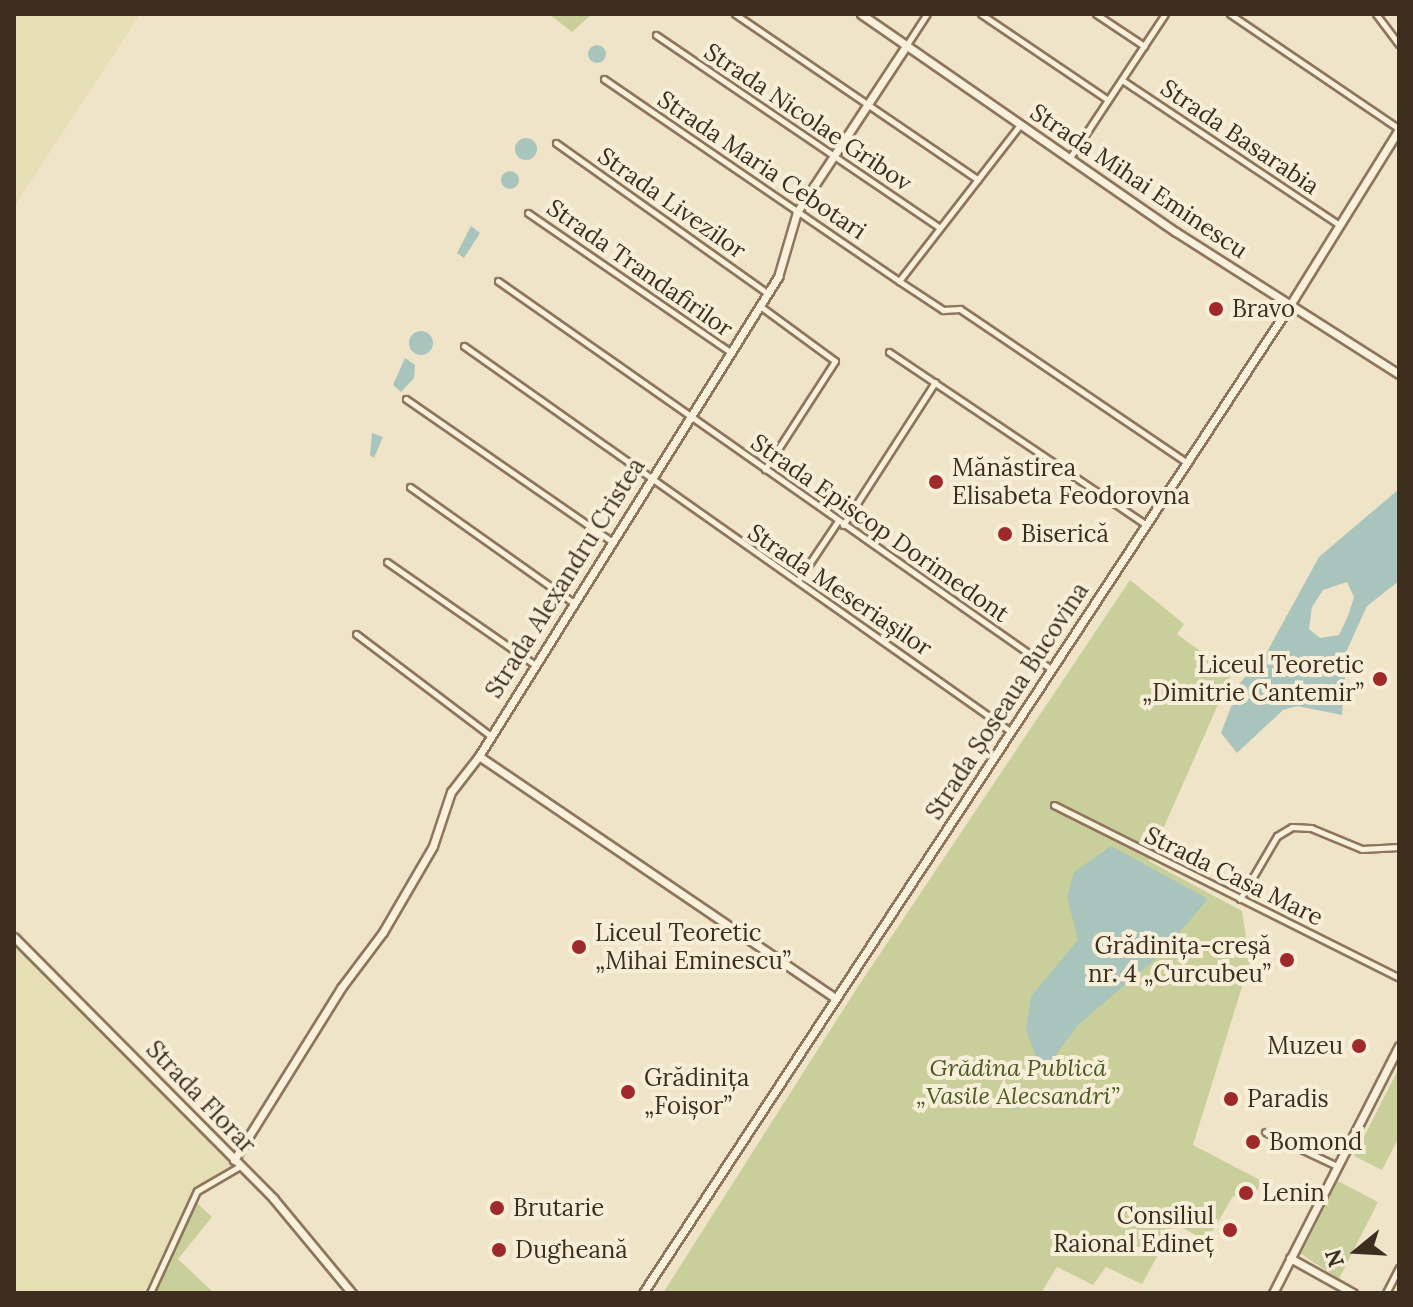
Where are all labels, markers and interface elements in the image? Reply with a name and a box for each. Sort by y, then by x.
street label: Strada Nicolae Gribov [699,37,917,197]
street label: Strada Basarabia [1155,73,1325,201]
street label: Strada Maria Cebotari [652,84,872,246]
street label: Strada Mihai Eminescu [1025,97,1253,265]
street label: Strada Livezilor [592,141,752,265]
street label: Strada Trandafirilor [541,193,739,343]
place label: Bravo [1232,295,1295,323]
marker: Bravo [1207,300,1225,318]
street label: Strada Episcop Dorimedont [746,428,1014,628]
street label: Strada Alexandru Cristea [479,453,651,703]
place label: Mănăstirea Elisabeta Feodorovna [952,454,1190,510]
marker: Mănăstirea Elisabeta Feodorovna [927,473,945,491]
street label: Strada Meseriașilor [743,518,937,662]
place label: Biserică [1021,520,1109,548]
marker: Biserică [996,525,1014,543]
street label: Strada Șoseaua Bucovina [920,577,1094,825]
place label: Liceul Teoretic „Dimitrie Cantemir” [1142,651,1364,707]
marker: Liceul Teoretic „Dimitrie Cantemir” [1371,670,1389,688]
street label: Strada Casa Mare [1140,820,1328,932]
place label: Liceul Teoretic „Mihai Eminescu” [595,919,791,975]
place label: Grădinița-creșă nr. 4 „Curcubeu” [1088,932,1271,988]
marker: Liceul Teoretic „Mihai Eminescu” [570,938,588,956]
marker: Grădinița-creșă nr. 4 „Curcubeu” [1278,951,1296,969]
place label: Muzeu [1267,1032,1343,1060]
street label: Strada Florar [140,1035,262,1159]
marker: Muzeu [1350,1037,1368,1055]
park label: Grădina Publică „Vasile Alecsandri” [916,1054,1120,1110]
place label: Grădinița „Foișor” [644,1064,749,1120]
marker: Grădinița „Foișor” [619,1083,637,1101]
place label: Paradis [1247,1085,1329,1113]
marker: Paradis [1222,1090,1240,1108]
place label: Bomond [1269,1128,1362,1156]
marker: Bomond [1244,1133,1262,1151]
place label: Lenin [1262,1179,1325,1207]
marker: Lenin [1237,1184,1255,1202]
place label: Brutarie [513,1194,604,1222]
marker: Brutarie [488,1199,506,1217]
place label: Consiliul Raional Edineț [1053,1202,1214,1258]
north arrow [1317,1211,1397,1291]
marker: Consiliul Raional Edineț [1221,1221,1239,1239]
place label: Dugheană [515,1236,628,1264]
marker: Dugheană [490,1241,508,1259]
text: N [1318,1246,1350,1271]

